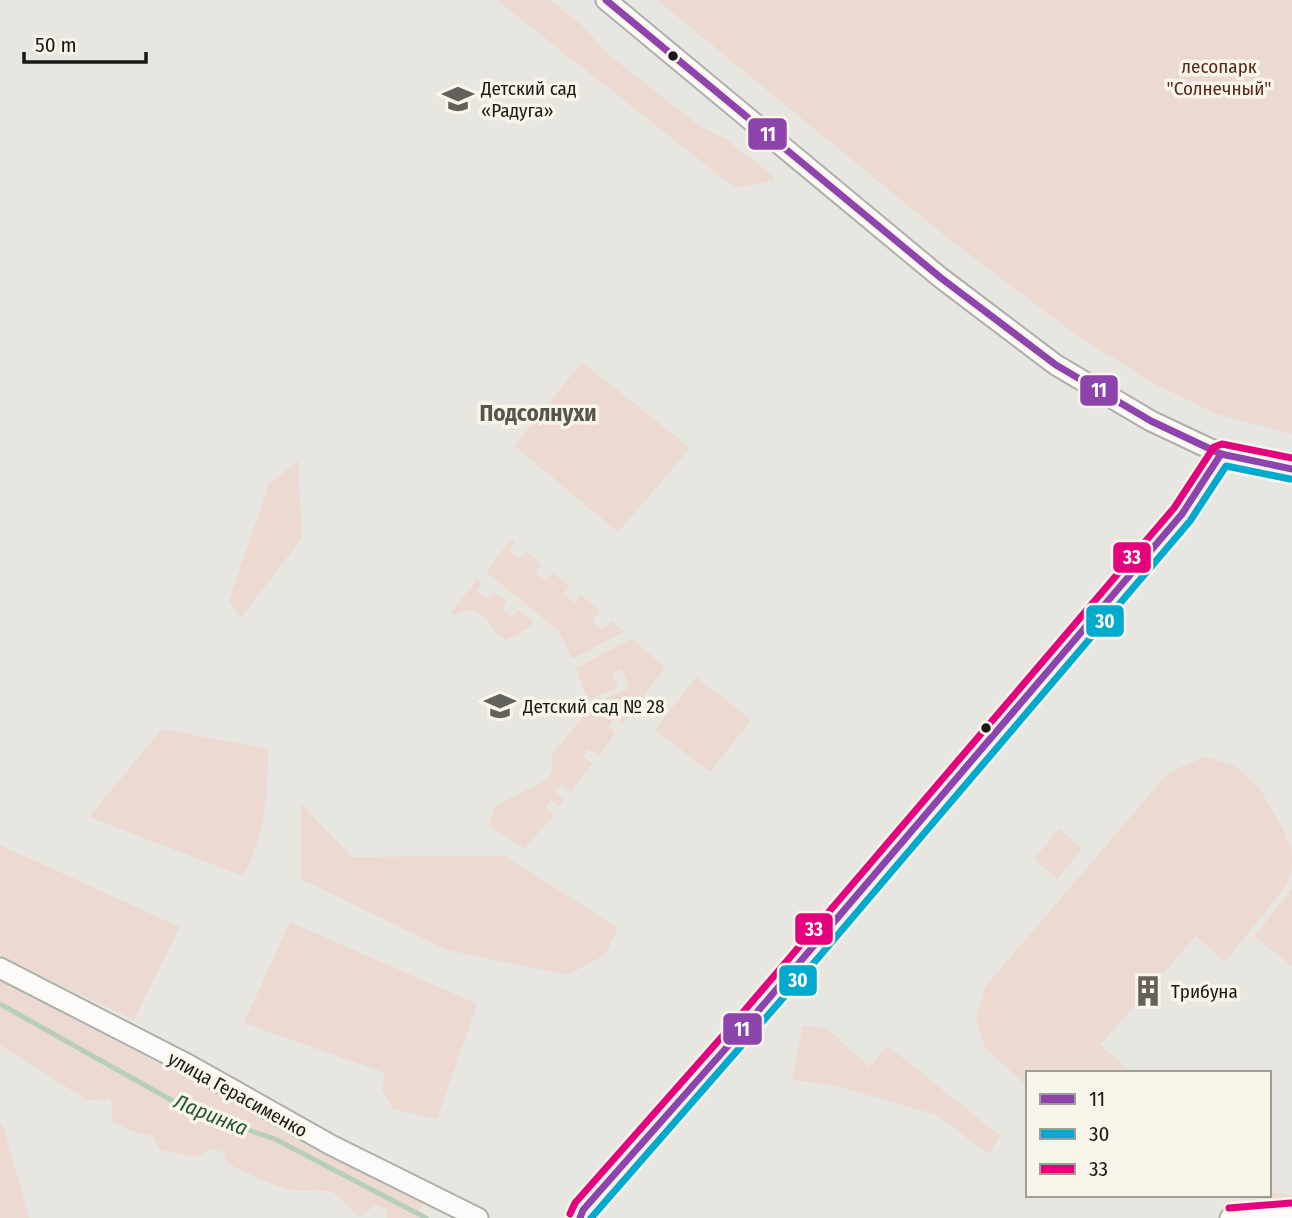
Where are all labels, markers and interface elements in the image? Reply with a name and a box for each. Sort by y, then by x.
scale bar [24,21,147,65]
text: 50 m [35,32,77,58]
unlabelled marker [666,49,680,63]
park label: лесопарк "Солнечный" [1166,55,1272,100]
place label: Детский сад «Радуга» [480,77,577,122]
school or university icon: Детский сад «Радуга» [441,82,475,116]
line badge: 11 [747,117,788,151]
text: 11 [760,123,776,146]
line badge: 11 [1079,374,1119,407]
text: 11 [1091,379,1107,402]
district label: Подсолнухи [479,399,597,427]
line badge: 33 [1112,541,1152,574]
text: 33 [1122,546,1141,569]
line badge: 30 [1085,604,1125,638]
text: 30 [1094,610,1115,633]
school or university icon: Детский сад № 28 [483,689,517,723]
place label: Детский сад № 28 [522,695,664,718]
unlabelled marker [979,721,993,735]
line badge: 33 [794,912,834,946]
text: 33 [804,918,823,941]
line badge: 30 [778,964,818,997]
text: 30 [787,969,808,992]
building icon: Трибуна [1131,974,1165,1008]
place label: Трибуна [1171,980,1238,1003]
line badge: 11 [722,1012,763,1046]
text: 11 [734,1018,750,1041]
street label: улица Герасименко [164,1047,311,1142]
legend [1026,1071,1271,1197]
text: 11 [1089,1086,1105,1112]
water label: Ларинка [169,1088,252,1142]
text: 30 [1089,1121,1109,1147]
text: 33 [1089,1156,1108,1182]

